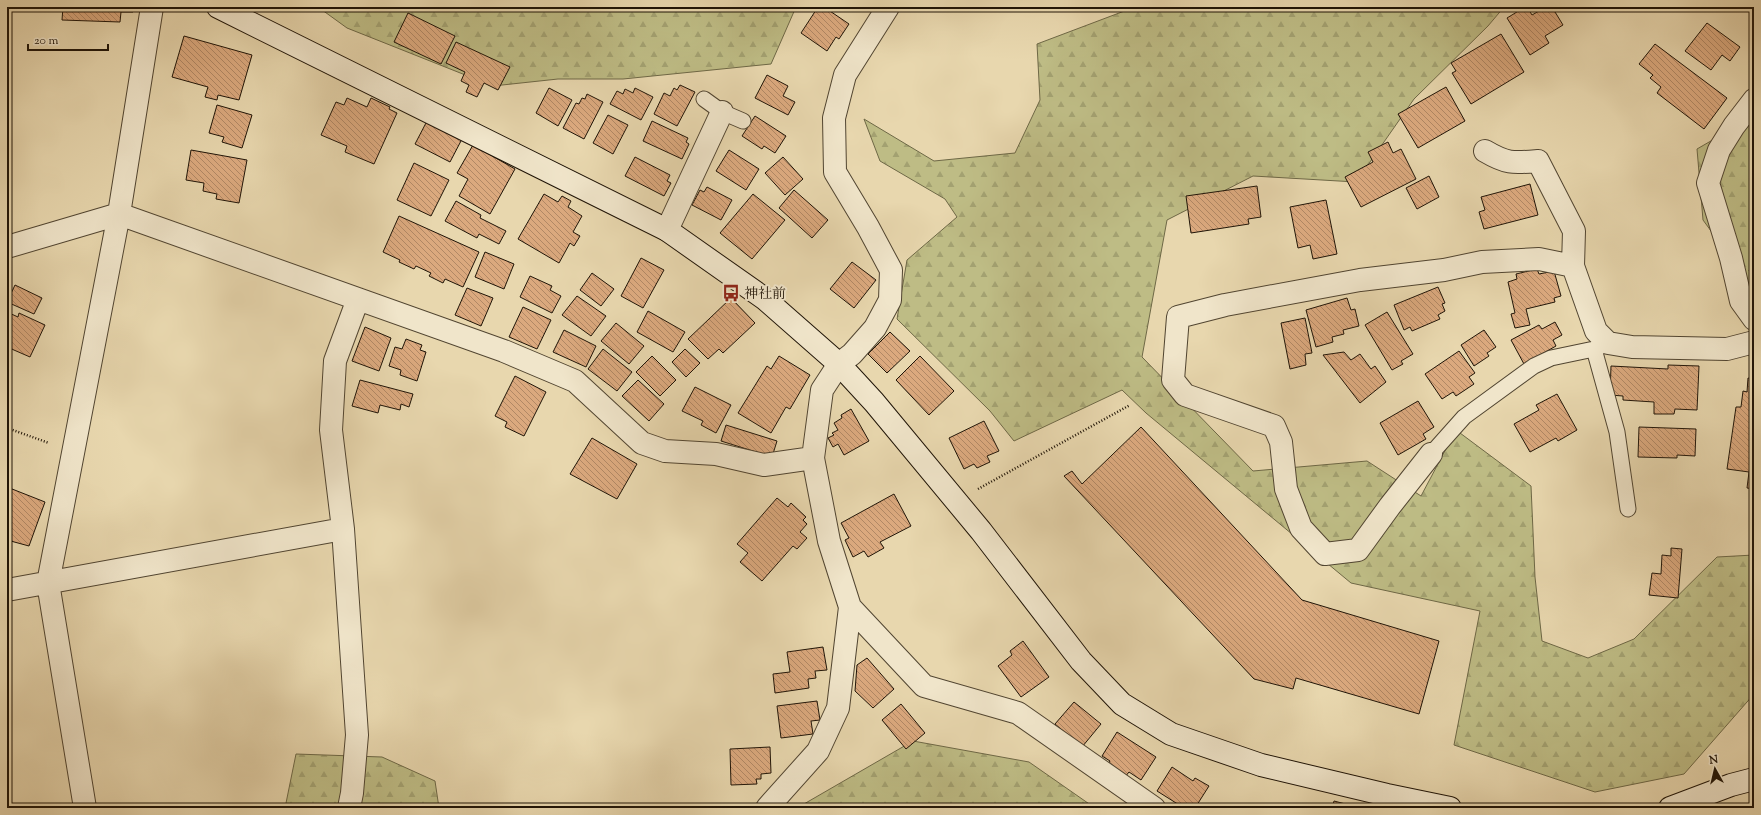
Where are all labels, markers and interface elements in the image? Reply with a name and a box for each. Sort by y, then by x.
scale bar [28,26,108,52]
text: 20 m [34,32,59,50]
bus stop icon: 神社前 [721,283,741,303]
place label: 神社前 [744,285,786,305]
north arrow [1695,749,1735,789]
text: N [1707,752,1719,769]

